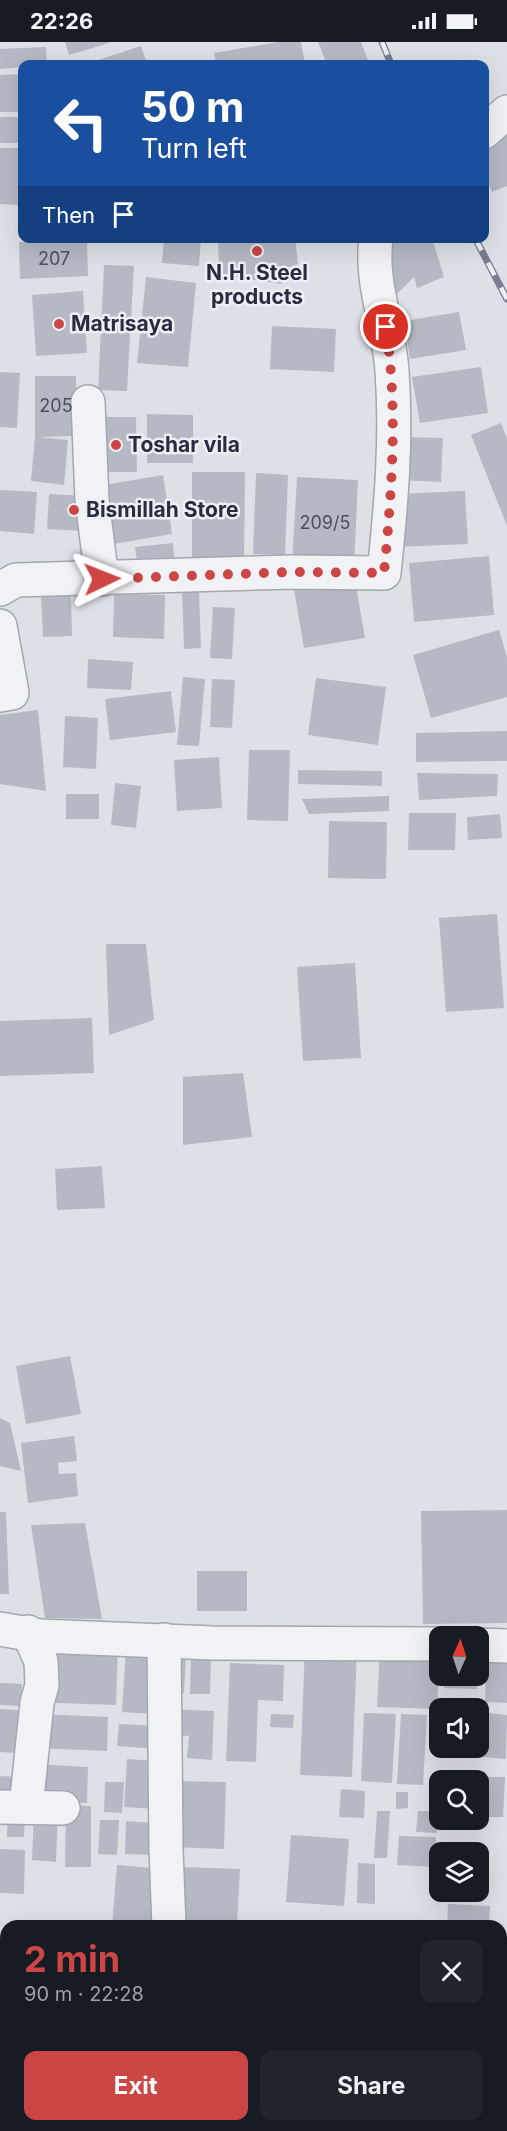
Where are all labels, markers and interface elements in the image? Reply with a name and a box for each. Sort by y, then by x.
text: 22:26 [30,8,93,34]
text: 50 m [141,81,244,132]
icon: left [42,84,120,162]
text: Turn left [141,132,247,165]
icon: arrive [107,198,140,231]
text: Then [42,202,95,228]
marker: N.H. Steel products [250,244,264,258]
house number: 207 [38,248,70,269]
place label: N.H. Steel products [206,260,308,309]
pin [360,301,411,352]
icon: arrive [369,310,402,343]
place label: Matrisaya [71,311,173,336]
marker: Matrisaya [52,317,66,331]
house number: 205 [39,395,73,416]
place label: Toshar vila [128,432,240,457]
marker: Toshar vila [109,438,123,452]
place label: Bismillah Store [86,497,239,522]
marker: Bismillah Store [67,503,81,517]
house number: 209/5 [300,512,350,533]
position arrow [70,547,134,611]
north arrow [429,1626,489,1686]
map controls [429,1626,489,1902]
button: sound [429,1698,489,1758]
button: search [429,1770,489,1830]
button: layers [429,1842,489,1902]
text: 2 min [24,1937,120,1981]
button: close [420,1940,483,2003]
text: 90 m · 22:28 [24,1982,144,2006]
button: Exit [24,2051,248,2120]
button: Share [260,2051,483,2120]

